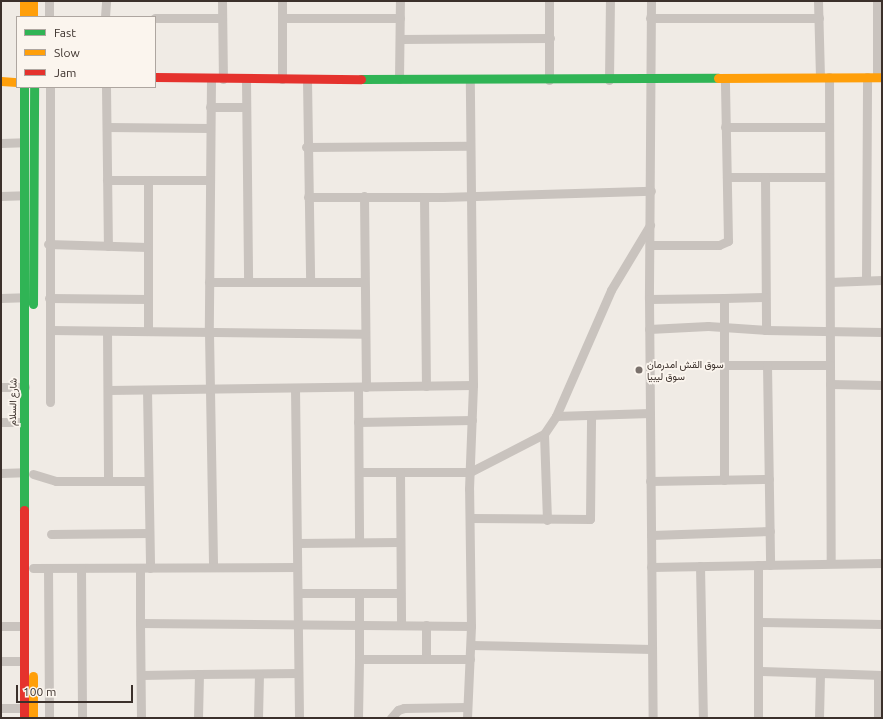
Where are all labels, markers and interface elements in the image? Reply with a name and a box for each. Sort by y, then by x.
legend [16,16,156,88]
text: Fast [54,26,76,39]
text: Slow [54,46,80,59]
text: Jam [54,66,76,79]
place label: سوق القش امدرمان سوق ليبيا [647,358,724,382]
marker: سوق القش امدرمان سوق ليبيا [634,365,644,375]
street label: شارع السلام [7,378,19,426]
scale bar [18,677,135,703]
text: 100 m [23,685,56,698]

